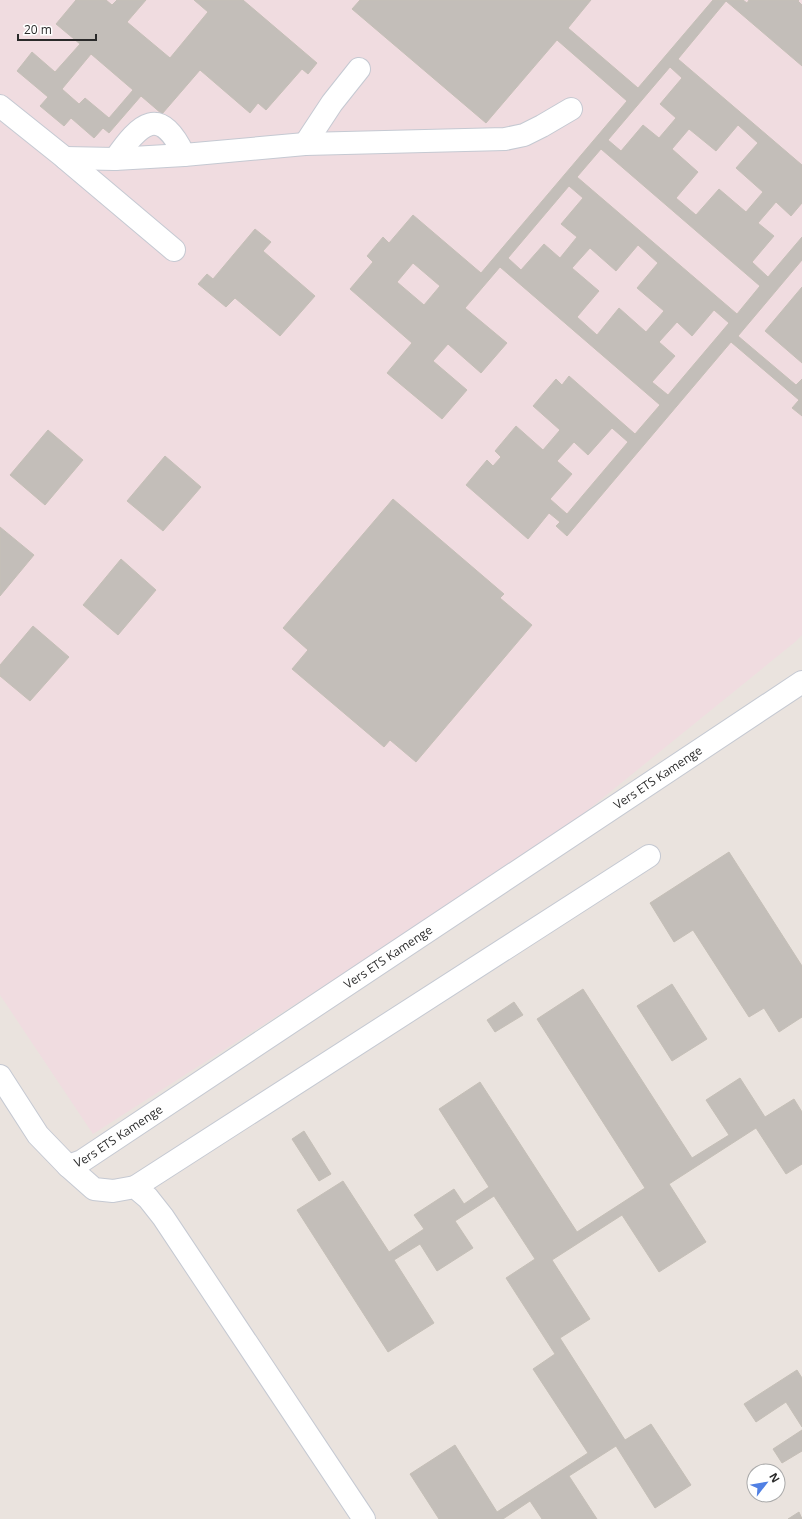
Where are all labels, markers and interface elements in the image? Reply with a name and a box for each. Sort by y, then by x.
scale bar [18,16,96,42]
text: 20 m [24,21,52,38]
street label: Vers ETS Kamenge [610,742,706,813]
street label: Vers ETS Kamenge [340,921,436,993]
street label: Vers ETS Kamenge [72,1101,166,1171]
north arrow [746,1463,786,1503]
text: N [766,1470,784,1485]

